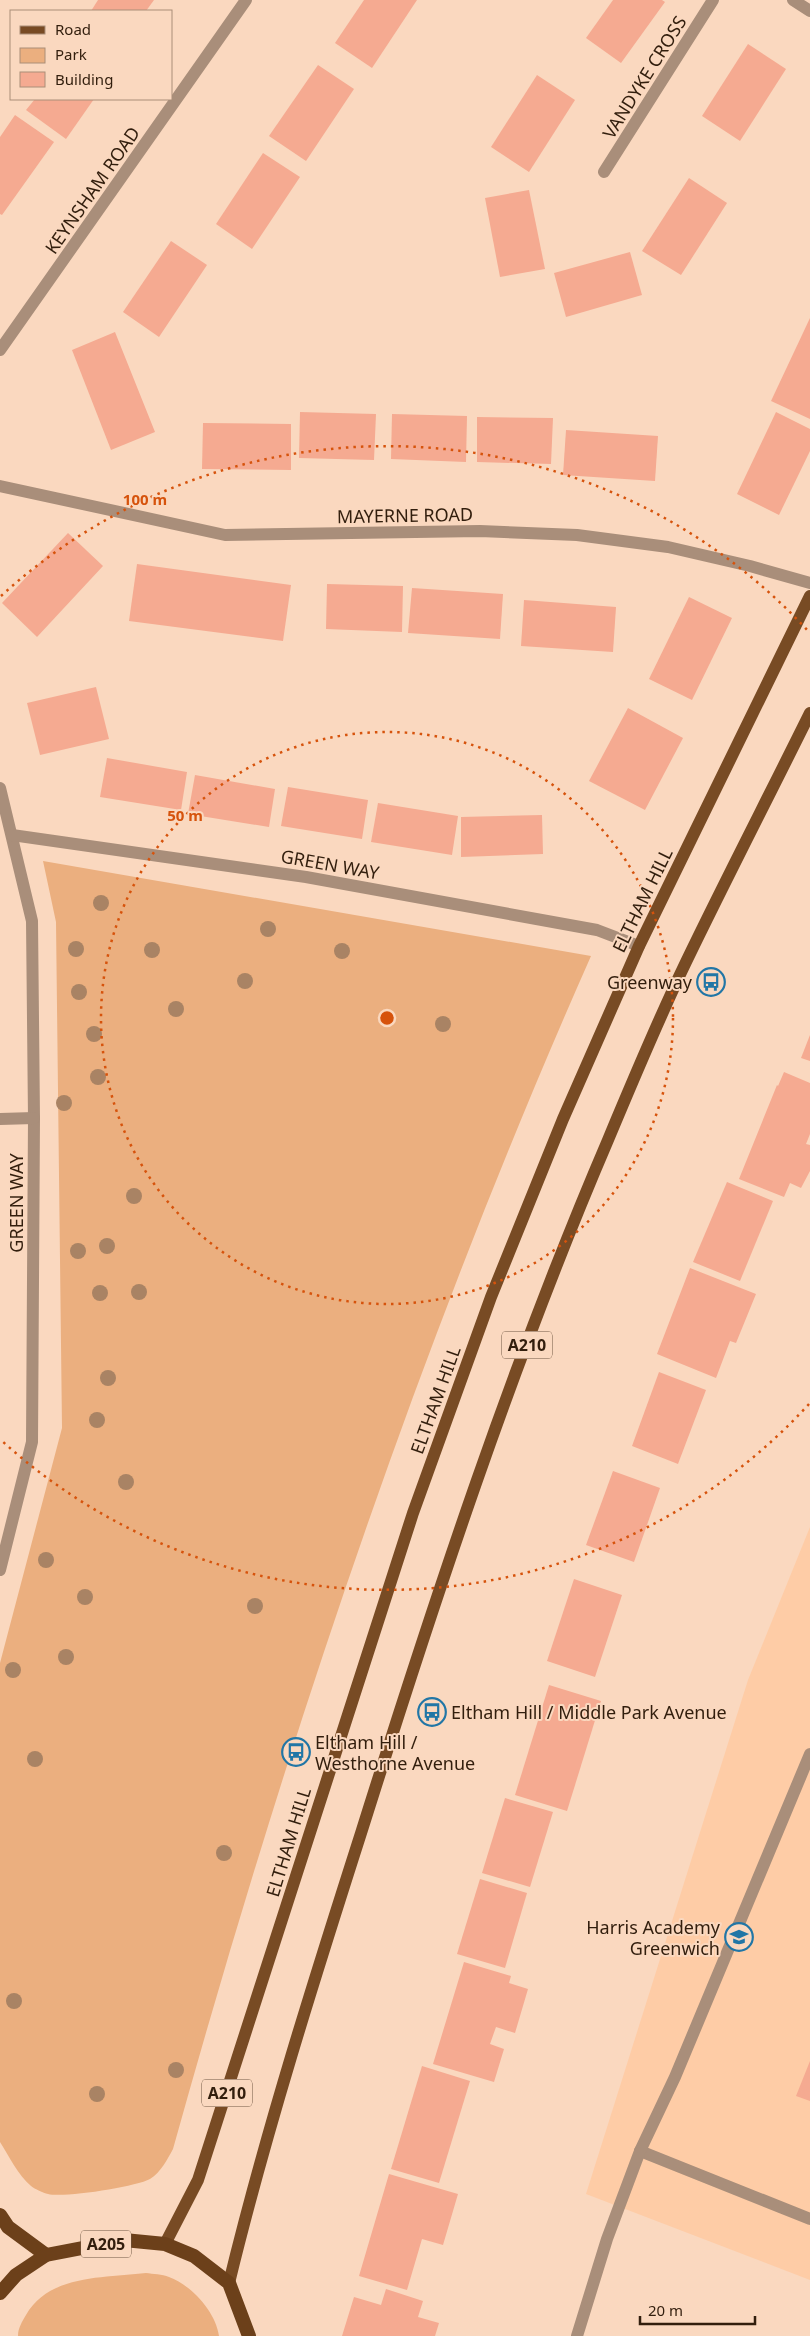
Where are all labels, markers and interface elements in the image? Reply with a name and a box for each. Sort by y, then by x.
legend [10,10,172,100]
street label: VANDYKE CROSS [597,11,691,143]
text: Road [55,19,91,39]
text: Park [55,44,87,64]
text: Building [55,69,113,89]
street label: KEYNSHAM ROAD [39,122,145,258]
text: 100 m [123,489,167,509]
street label: MAYERNE ROAD [337,502,473,528]
text: 50 m [167,805,203,825]
street label: GREEN WAY [279,844,382,885]
street label: ELTHAM HILL [606,844,678,956]
bus stop icon: Greenway [696,967,726,997]
place label: Greenway [607,970,693,994]
centre of rings [378,1009,396,1027]
street label: GREEN WAY [4,1153,28,1253]
road number: A210 [502,1332,552,1358]
street label: ELTHAM HILL [404,1343,466,1457]
bus stop icon: Eltham Hill / Middle Park Avenue [417,1697,447,1727]
place label: Eltham Hill / Middle Park Avenue [451,1700,727,1724]
place label: Eltham Hill / Westhorne Avenue [315,1730,475,1775]
bus stop icon: Eltham Hill / Westhorne Avenue [281,1737,311,1767]
street label: ELTHAM HILL [260,1784,316,1900]
place label: Harris Academy Greenwich [586,1915,721,1960]
school or university icon: Harris Academy Greenwich [724,1922,754,1952]
road number: A210 [202,2080,252,2106]
road number: A205 [81,2230,131,2258]
scale bar [640,2294,755,2326]
text: 20 m [648,2300,683,2320]

